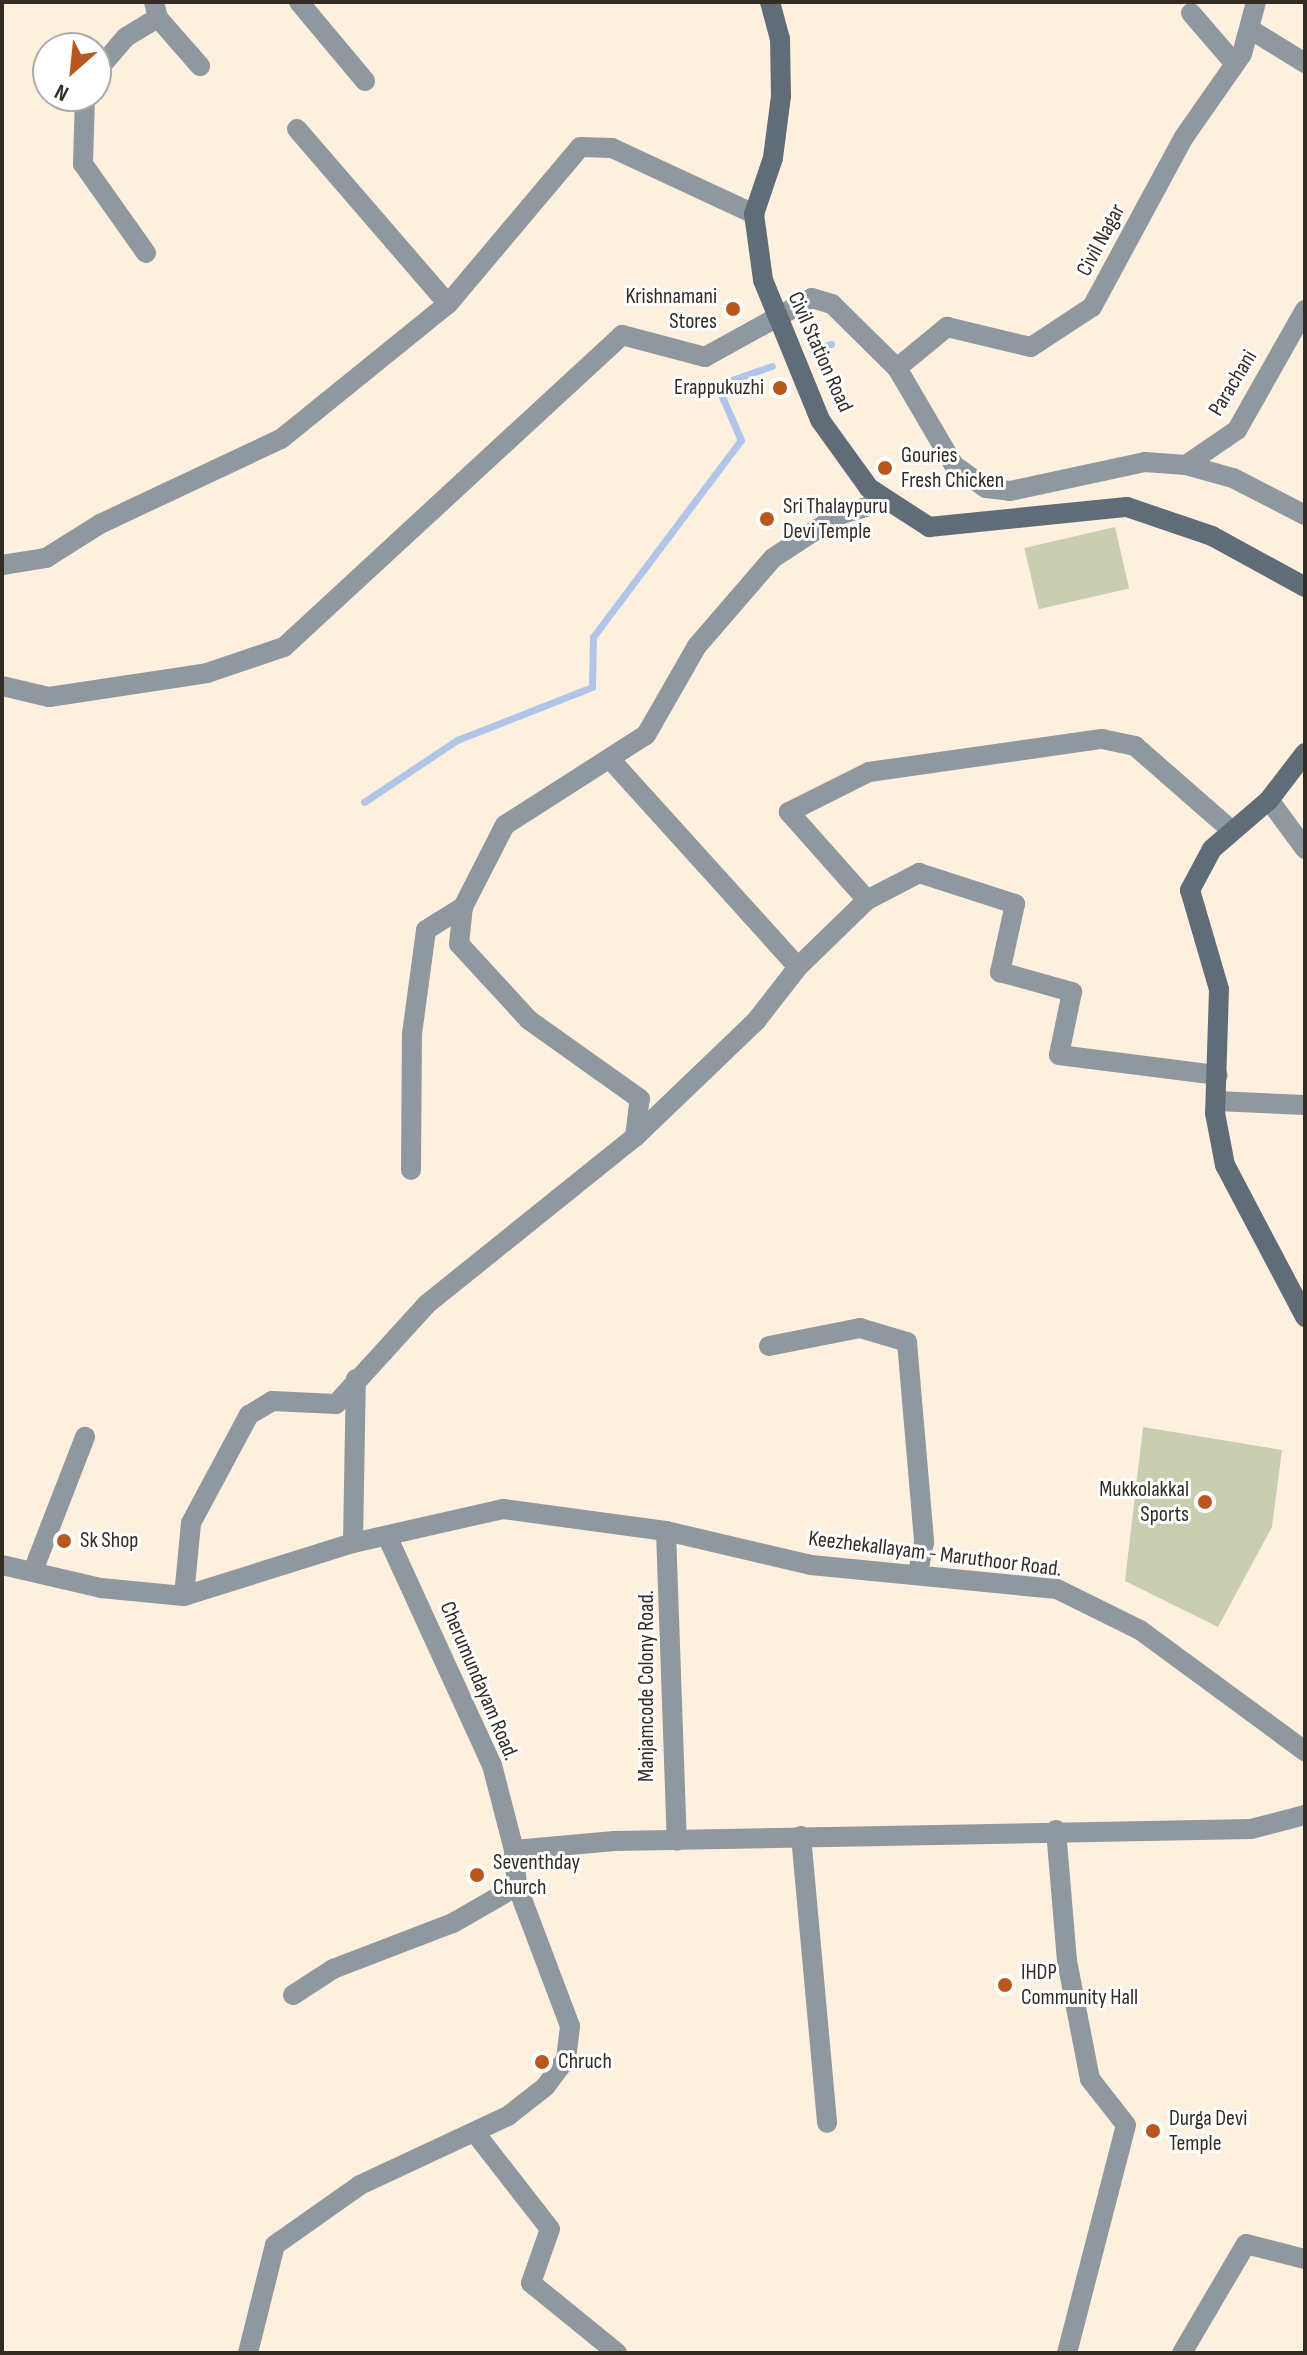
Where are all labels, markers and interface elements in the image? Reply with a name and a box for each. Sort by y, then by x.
north arrow [32,32,112,112]
text: N [50,77,73,107]
street label: Civil Nagar [1071,199,1131,281]
place label: Krishnamani Stores [625,283,717,334]
street label: Civil Station Road [782,288,858,416]
marker: Krishnamani Stores [724,300,742,318]
street label: Parachani [1203,345,1263,421]
place label: Erappukuzhi [674,375,764,401]
marker: Erappukuzhi [771,379,789,397]
place label: Gouries Fresh Chicken [901,442,1004,494]
marker: Gouries Fresh Chicken [876,459,894,477]
place label: Sri Thalaypuru Devi Temple [783,493,888,544]
marker: Sri Thalaypuru Devi Temple [758,510,776,528]
place label: Mukkolakkal Sports [1099,1476,1189,1528]
marker: Mukkolakkal Sports [1196,1493,1214,1511]
street label: Keezhekallayam - Maruthoor Road. [807,1525,1063,1583]
place label: Sk Shop [80,1528,138,1554]
marker: Sk Shop [55,1532,73,1550]
street label: Manjamcode Colony Road. [634,1590,660,1782]
street label: Cherumundayam Road. [434,1598,524,1764]
place label: Seventhday Church [493,1849,580,1900]
marker: Seventhday Church [468,1866,486,1884]
place label: IHDP Community Hall [1021,1959,1138,2010]
marker: IHDP Community Hall [996,1976,1014,1994]
place label: Chruch [558,2049,612,2075]
marker: Chruch [533,2053,551,2071]
place label: Durga Devi Temple [1169,2105,1247,2156]
marker: Durga Devi Temple [1144,2122,1162,2140]

